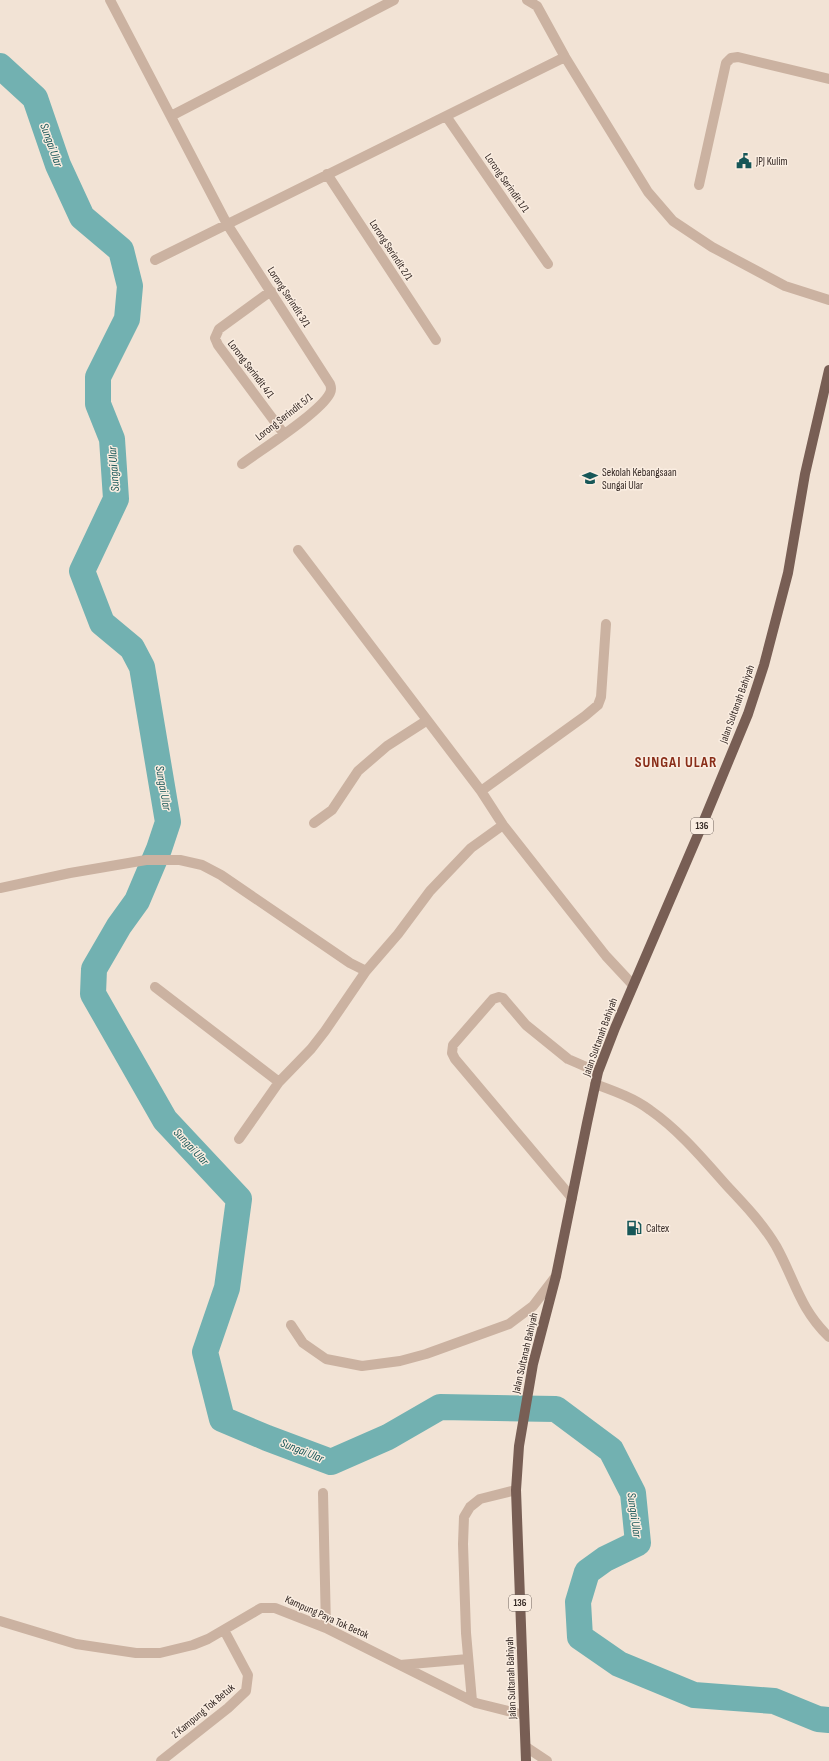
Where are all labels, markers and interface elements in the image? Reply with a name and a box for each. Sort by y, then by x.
water label: Sungai Ular [36,121,66,169]
street label: Lorong Serindit 1/1 [482,151,532,215]
public building icon: JPJ Kulim [735,152,753,170]
place label: JPJ Kulim [755,155,788,168]
street label: Lorong Serindit 2/1 [367,217,415,283]
street label: Lorong Serindit 3/1 [265,264,313,330]
street label: Lorong Serindit 4/1 [225,337,277,401]
street label: Lorong Serindit 5/1 [253,391,315,443]
water label: Sungai Ular [105,445,123,492]
place label: Sekolah Kebangsaan Sungai Ular [602,466,677,492]
school or university icon: Sekolah Kebangsaan Sungai Ular [581,469,599,487]
street label: Jalan Sultanah Bahiyah [716,663,757,746]
district label: SUNGAI ULAR [635,753,717,772]
water label: Sungai Ular [152,765,174,812]
road number: 136 [691,818,713,834]
street label: Jalan Sultanah Bahiyah [579,996,620,1079]
water label: Sungai Ular [170,1125,212,1169]
fuel station icon: Caltex [625,1219,643,1237]
place label: Caltex [646,1222,669,1235]
street label: Jalan Sultanah Bahiyah [509,1311,541,1396]
water label: Sungai Ular [278,1436,326,1467]
water label: Sungai Ular [623,1492,645,1539]
street label: Kampung Paya Tok Betok [283,1593,372,1642]
road number: 136 [509,1595,531,1611]
street label: Jalan Sultanah Bahiyah [503,1636,519,1720]
street label: 2 Kampung Tok Betuk [169,1680,238,1741]

